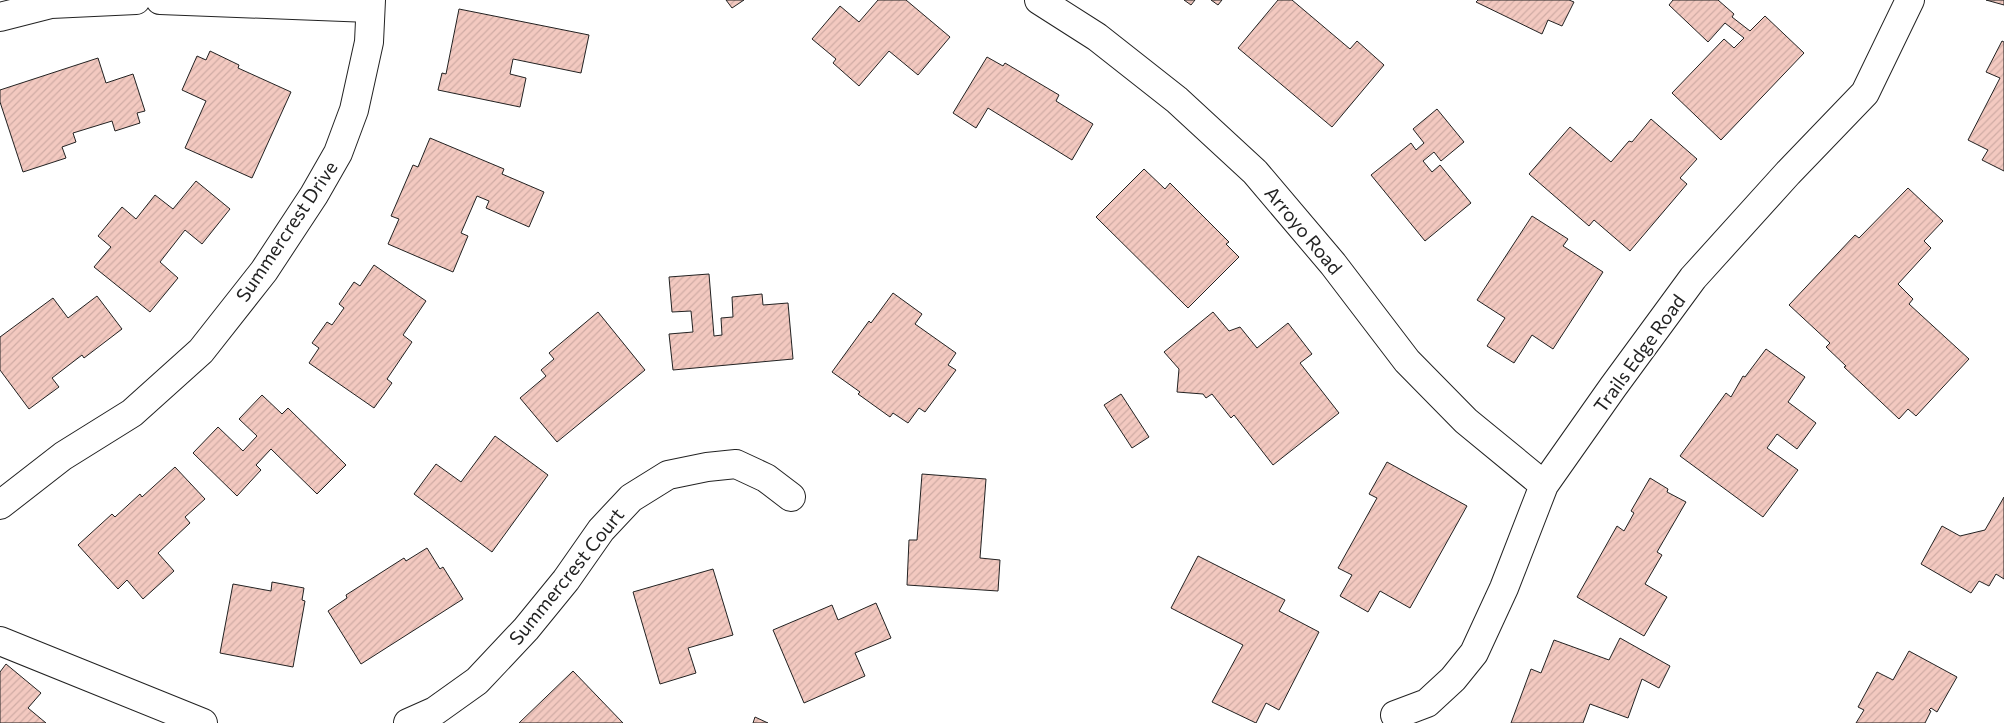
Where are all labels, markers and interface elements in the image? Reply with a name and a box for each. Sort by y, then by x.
street label: Summercrest Drive [230,156,342,306]
street label: Arroyo Road [1261,181,1347,279]
street label: Trails Edge Road [1588,289,1690,417]
street label: Summercrest Court [504,503,628,649]

